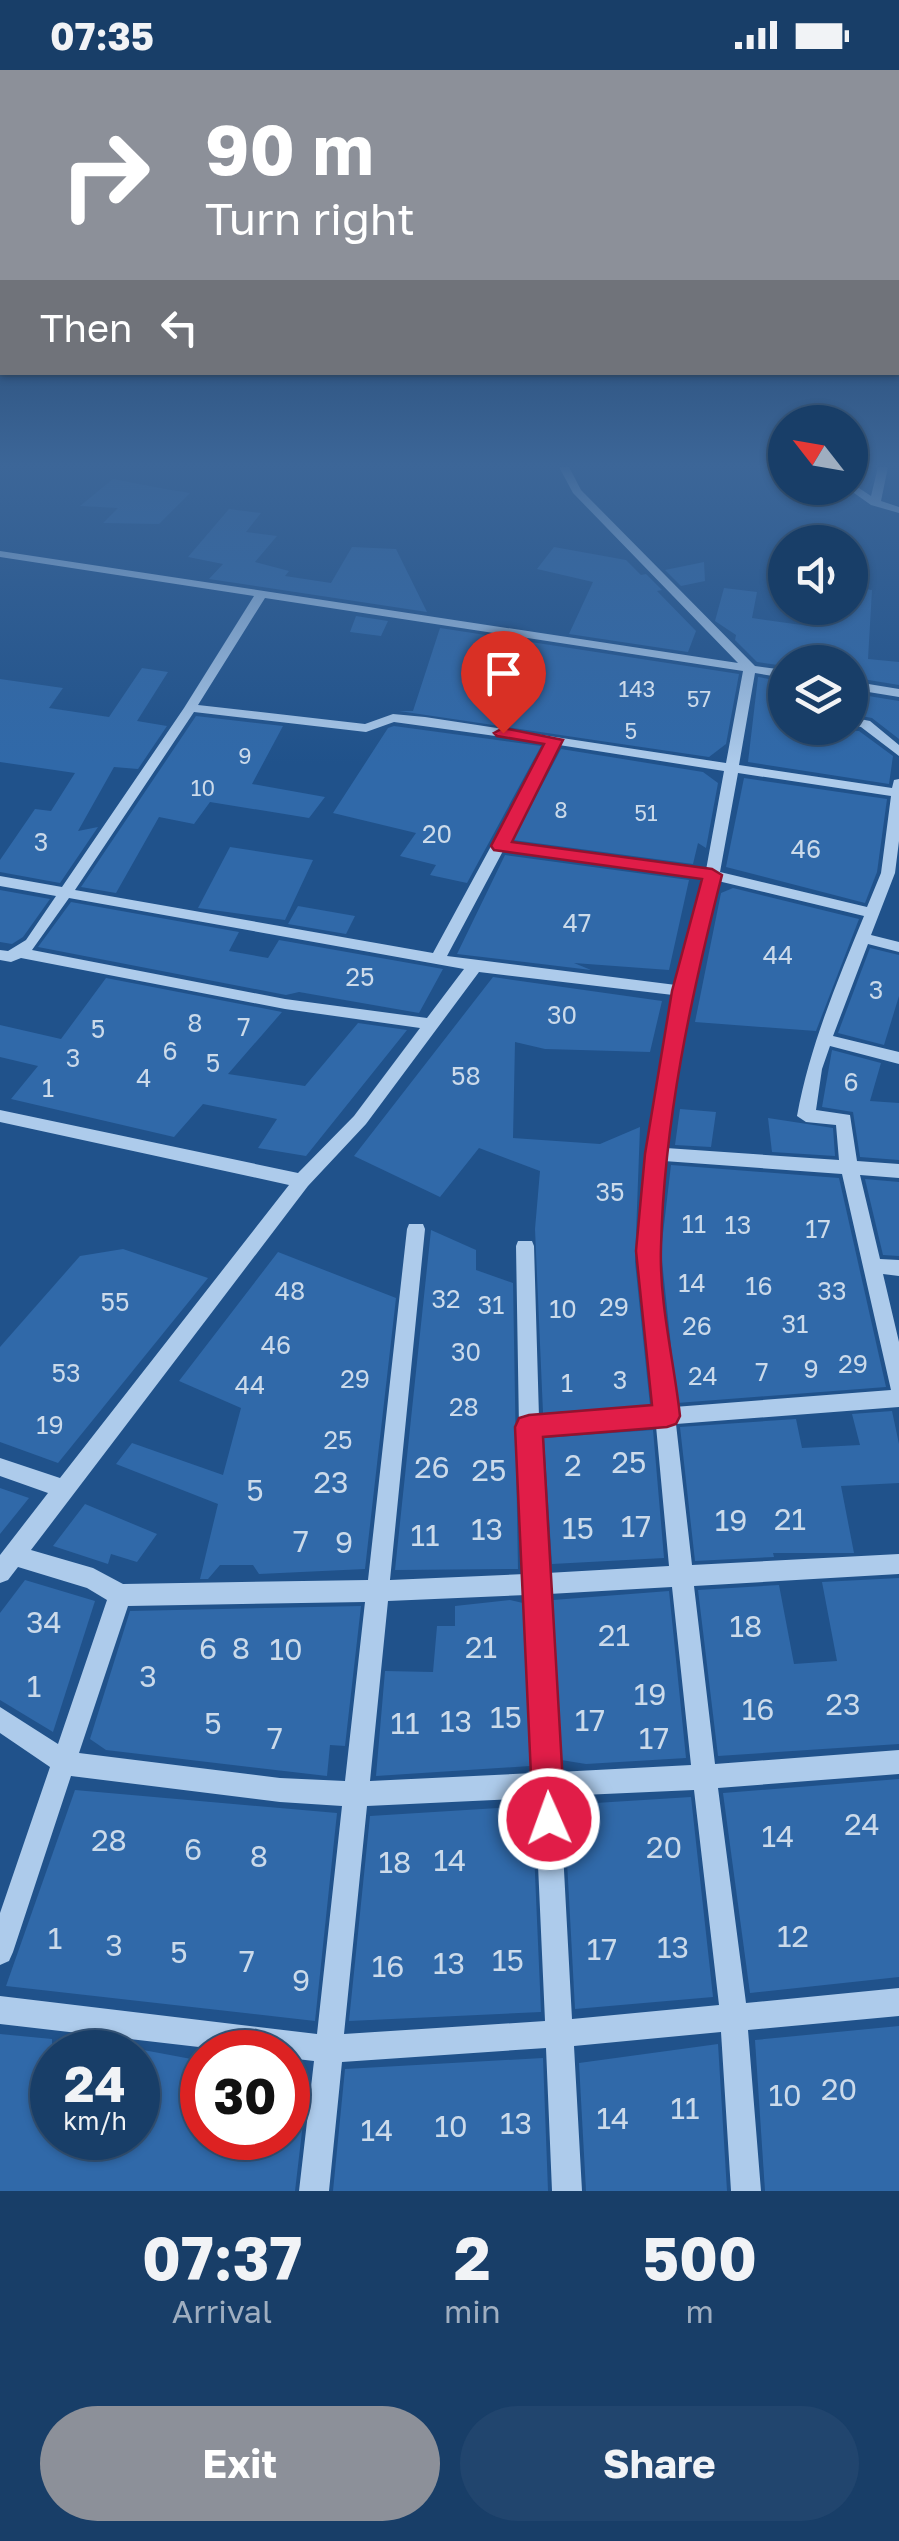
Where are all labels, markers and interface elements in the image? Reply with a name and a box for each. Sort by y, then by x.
text: 07:35 [50,13,154,58]
text: 90 m [205,106,374,190]
icon: right [40,110,170,240]
text: Turn right [205,191,415,245]
icon: left [152,300,207,355]
text: Then [40,305,132,350]
north arrow [768,405,868,505]
map controls [768,405,868,745]
button: sound [768,525,868,625]
pin [461,631,546,734]
button: layers [768,645,868,745]
icon: arrive [476,646,531,701]
house number: 143 [619,675,655,702]
house number: 57 [687,685,711,712]
house number: 5 [625,717,637,744]
house number: 9 [238,742,252,769]
house number: 10 [191,774,215,801]
house number: 8 [554,796,568,823]
house number: 51 [634,799,658,826]
house number: 20 [422,818,452,849]
house number: 3 [34,826,48,857]
house number: 46 [791,833,821,864]
house number: 47 [563,907,591,938]
house number: 44 [763,939,793,970]
house number: 25 [345,961,375,992]
house number: 3 [869,974,883,1005]
house number: 30 [547,999,577,1030]
house number: 8 [187,1007,203,1038]
house number: 7 [237,1011,251,1042]
house number: 5 [91,1013,105,1044]
house number: 6 [162,1035,178,1066]
house number: 3 [66,1042,80,1073]
house number: 5 [206,1047,220,1078]
house number: 58 [451,1060,481,1091]
house number: 4 [136,1062,152,1093]
house number: 6 [843,1066,859,1097]
house number: 1 [42,1072,54,1103]
house number: 35 [595,1176,625,1207]
house number: 11 [682,1208,706,1239]
house number: 13 [725,1209,751,1240]
house number: 17 [805,1213,831,1244]
house number: 14 [678,1267,706,1298]
house number: 16 [745,1270,773,1301]
house number: 48 [275,1275,305,1306]
house number: 33 [817,1275,847,1306]
house number: 32 [431,1283,461,1314]
house number: 55 [100,1286,130,1317]
house number: 31 [478,1289,504,1320]
house number: 29 [599,1291,629,1322]
house number: 10 [549,1293,577,1324]
house number: 31 [782,1308,808,1339]
house number: 26 [682,1310,712,1341]
house number: 46 [261,1329,291,1360]
house number: 30 [451,1336,481,1367]
house number: 29 [838,1348,868,1379]
house number: 9 [803,1353,819,1384]
house number: 7 [755,1356,769,1387]
house number: 53 [51,1357,81,1388]
house number: 24 [688,1360,718,1391]
house number: 29 [340,1363,370,1394]
house number: 3 [613,1364,627,1395]
house number: 1 [561,1367,573,1398]
house number: 44 [235,1369,265,1400]
house number: 28 [449,1391,479,1422]
house number: 19 [36,1409,64,1440]
house number: 25 [323,1424,353,1455]
house number: 25 [612,1444,646,1480]
house number: 2 [564,1447,582,1483]
house number: 26 [414,1449,450,1485]
house number: 25 [472,1452,506,1488]
house number: 23 [314,1464,348,1500]
house number: 5 [246,1472,264,1508]
house number: 21 [774,1501,806,1537]
house number: 19 [715,1502,747,1538]
house number: 17 [621,1508,651,1544]
house number: 15 [562,1510,594,1546]
house number: 13 [471,1511,503,1547]
house number: 11 [410,1517,440,1553]
house number: 7 [293,1523,309,1559]
house number: 9 [335,1524,353,1560]
house number: 34 [26,1604,62,1640]
house number: 18 [730,1608,762,1644]
house number: 21 [598,1617,630,1653]
house number: 21 [465,1629,497,1665]
house number: 6 [199,1630,217,1666]
house number: 8 [232,1630,250,1666]
house number: 10 [269,1631,303,1667]
house number: 3 [139,1658,157,1694]
house number: 1 [27,1668,41,1704]
house number: 19 [634,1676,666,1712]
house number: 23 [826,1686,860,1722]
house number: 16 [742,1691,774,1727]
house number: 15 [490,1699,522,1735]
house number: 17 [575,1702,605,1738]
house number: 13 [440,1703,472,1739]
house number: 5 [204,1705,222,1741]
house number: 11 [390,1705,420,1741]
house number: 7 [267,1720,283,1756]
house number: 17 [639,1720,669,1756]
position arrow [497,1767,601,1871]
house number: 24 [844,1806,880,1842]
house number: 14 [762,1818,794,1854]
house number: 28 [91,1822,127,1858]
house number: 20 [646,1829,682,1865]
house number: 6 [184,1831,202,1867]
house number: 8 [250,1838,268,1874]
house number: 14 [434,1842,466,1878]
house number: 18 [379,1844,411,1880]
house number: 12 [777,1918,809,1954]
house number: 1 [48,1920,62,1956]
house number: 3 [105,1927,123,1963]
house number: 13 [657,1929,689,1965]
house number: 17 [587,1931,617,1967]
house number: 5 [170,1934,188,1970]
house number: 15 [492,1942,524,1978]
house number: 7 [239,1943,255,1979]
house number: 13 [433,1945,465,1981]
house number: 16 [372,1948,404,1984]
house number: 9 [292,1962,310,1998]
speed limit sign: 30 [180,2030,310,2160]
text: 24 [64,2053,126,2113]
house number: 20 [821,2071,857,2107]
house number: 10 [768,2077,802,2113]
house number: 11 [670,2090,700,2126]
house number: 14 [597,2100,629,2136]
text: km/h [63,2105,127,2136]
house number: 13 [500,2105,532,2141]
house number: 10 [434,2108,468,2144]
house number: 14 [361,2112,393,2148]
text: 07:37 [142,2221,302,2293]
text: 2 [454,2221,491,2293]
text: 500 [642,2221,757,2293]
text: Arrival [172,2292,272,2330]
text: min [444,2292,501,2330]
text: m [686,2292,714,2330]
button: Exit [40,2406,440,2521]
button: Share [460,2406,859,2521]

